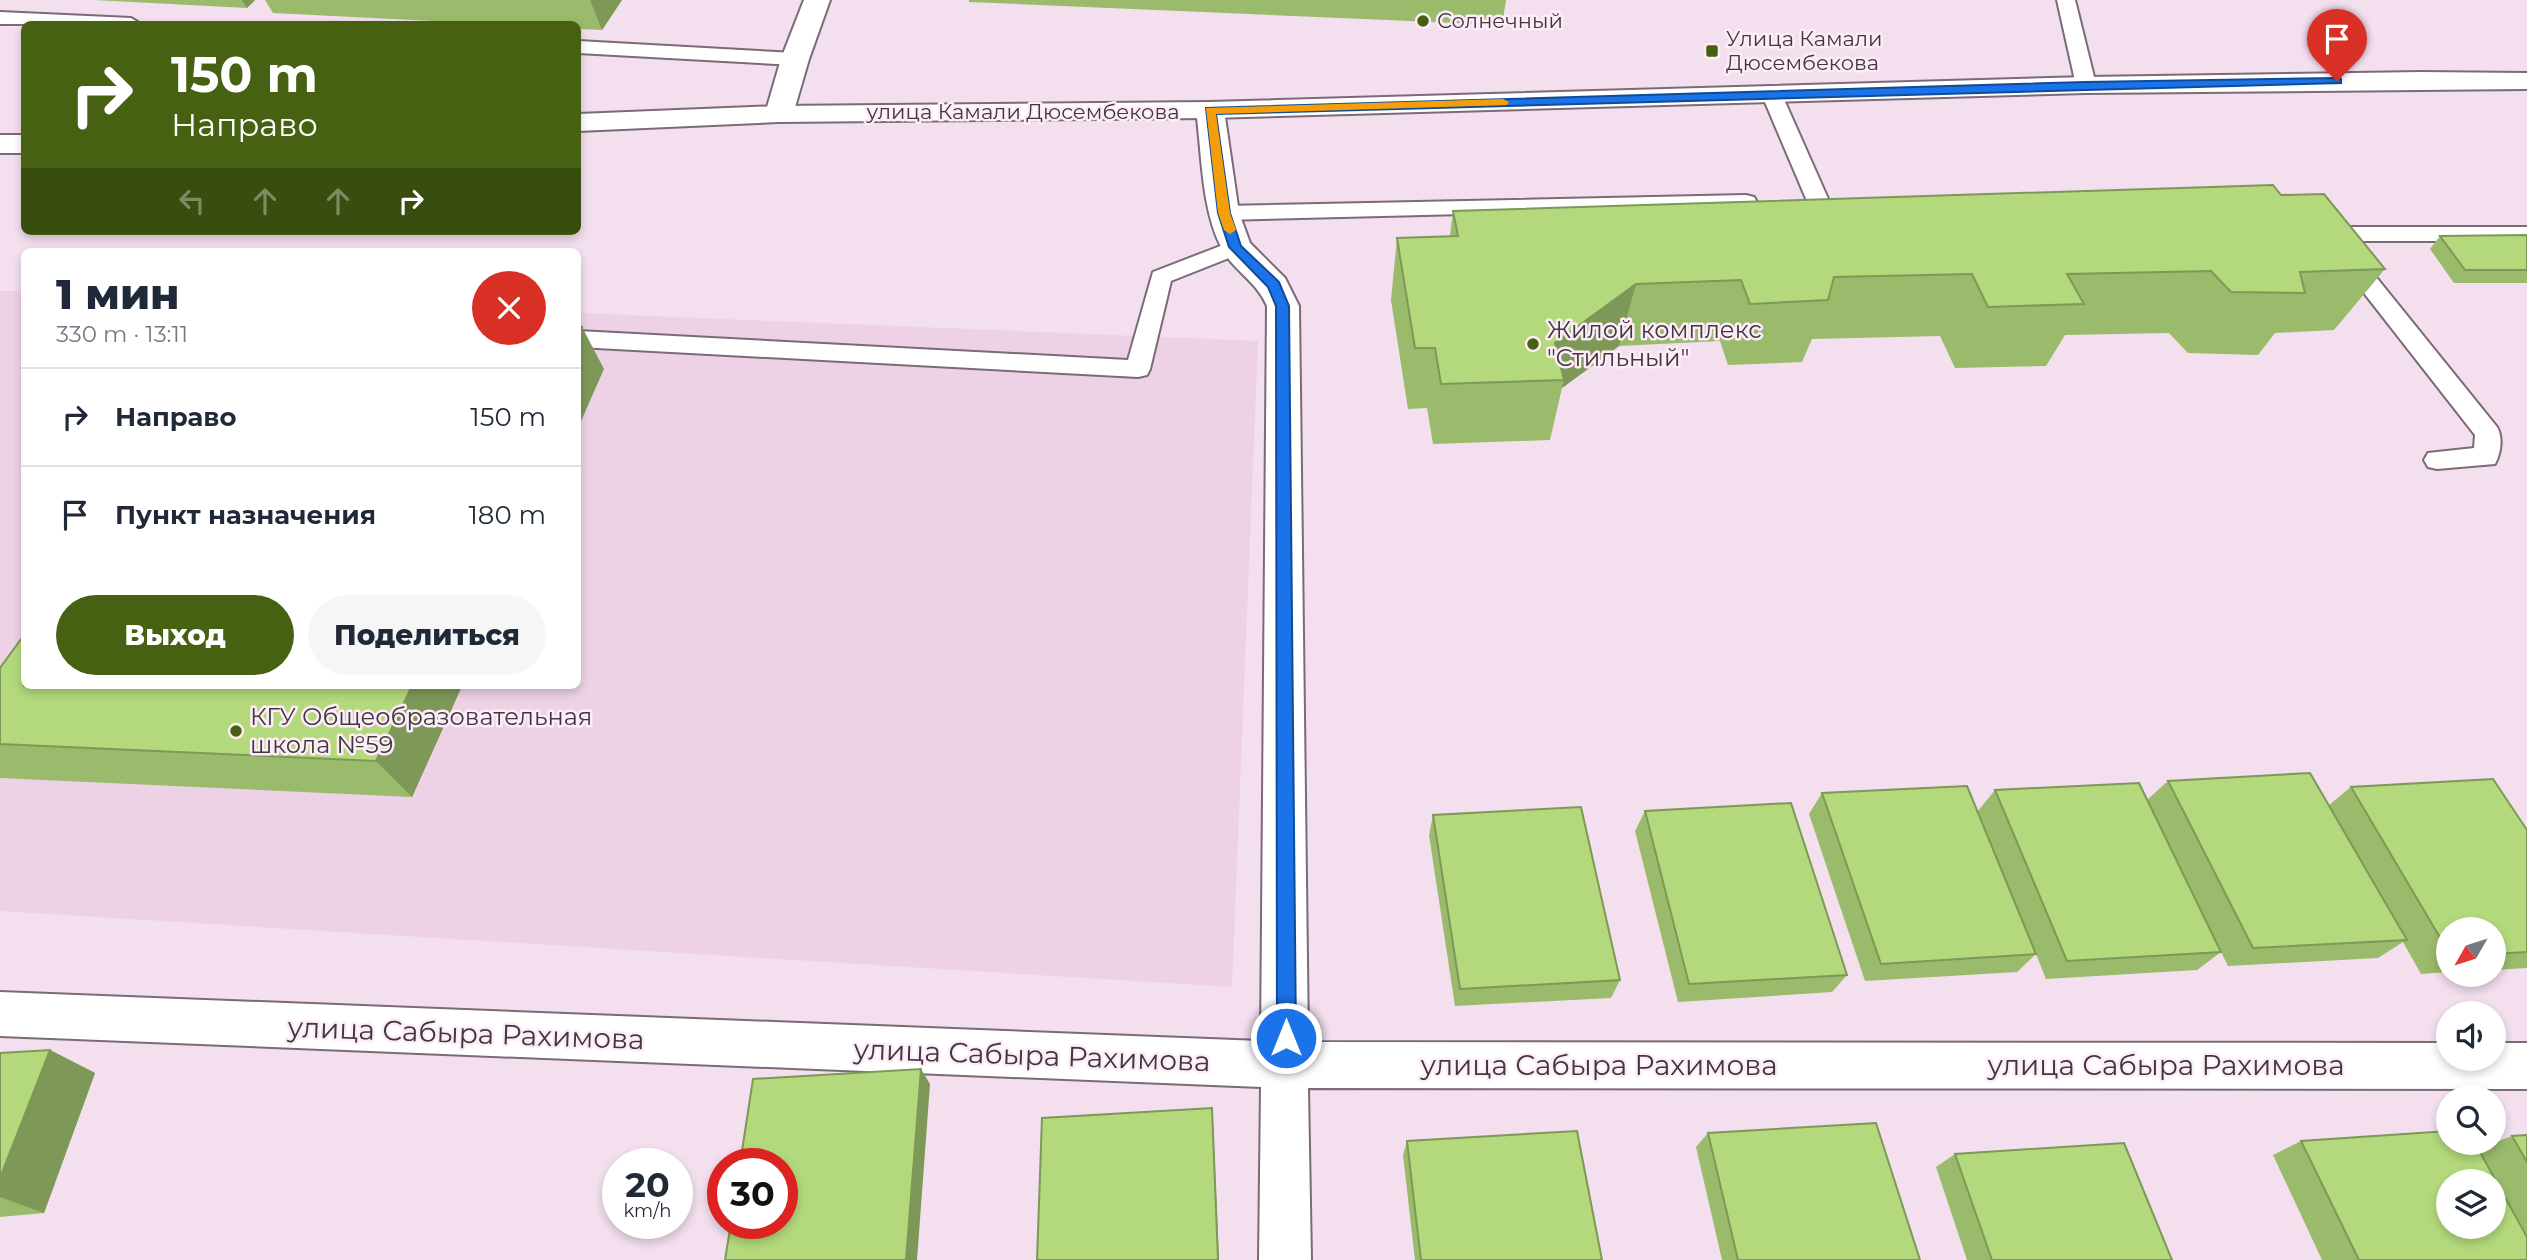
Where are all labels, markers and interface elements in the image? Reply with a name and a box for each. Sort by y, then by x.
place label: Солнечный [1437,8,1563,33]
pin [2307,9,2367,81]
marker: Солнечный [1415,13,1431,29]
icon: arrive [2318,20,2356,58]
place label: Улица Камали Дюсембекова [1726,26,1883,75]
marker: Улица Камали Дюсембекова [1704,43,1720,59]
text: 150 m [171,45,318,104]
icon: right [56,49,147,140]
street label: улица Камали Дюсембекова [866,99,1179,124]
text: Направо [171,105,318,144]
icon: left [173,182,211,220]
icon: ahead [246,182,284,220]
icon: ahead [319,182,357,220]
icon: right [392,182,430,220]
text: 1 мин [56,268,180,320]
button: close [472,271,546,345]
place label: Жилой комплекс "Стильный" [1547,315,1762,372]
text: 330 m · 13:11 [56,320,188,348]
marker: Жилой комплекс "Стильный" [1525,336,1541,352]
icon: right [56,398,94,436]
text: Направо [115,401,236,433]
text: 150 m [470,401,546,433]
icon: arrive [56,496,94,534]
text: Пункт назначения [115,499,376,531]
text: 180 m [468,499,546,531]
button: Выход [56,595,294,675]
button: Поделиться [308,595,546,675]
place label: КГУ Общеобразовательная школа №59 [250,702,592,759]
marker: КГУ Общеобразовательная школа №59 [228,723,244,739]
north arrow [2436,917,2506,987]
map controls [2436,917,2506,1239]
position arrow [1249,1001,1323,1075]
button: sound [2436,1001,2506,1071]
street label: улица Сабыра Рахимова [286,1010,645,1056]
street label: улица Сабыра Рахимова [852,1032,1211,1078]
street label: улица Сабыра Рахимова [1419,1048,1778,1082]
street label: улица Сабыра Рахимова [1986,1048,2345,1082]
button: search [2436,1085,2506,1155]
speed limit sign: 30 [707,1148,798,1239]
text: 20 [625,1163,670,1206]
button: layers [2436,1169,2506,1239]
text: km/h [623,1200,672,1222]

